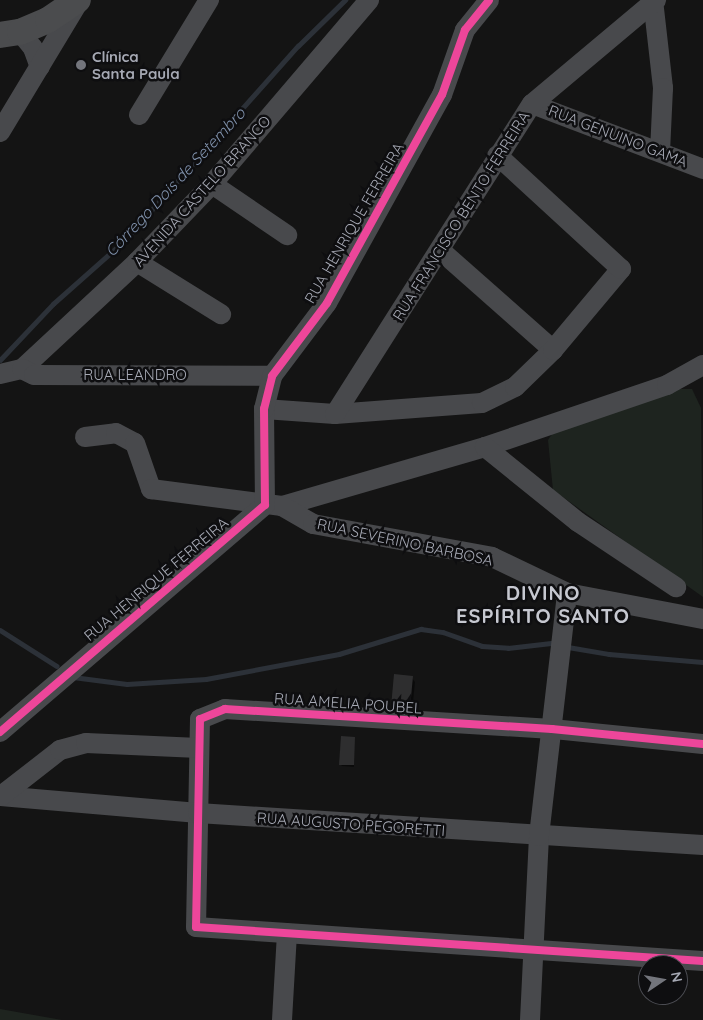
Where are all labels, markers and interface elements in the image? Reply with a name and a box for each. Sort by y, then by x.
place label: Clínica Santa Paula [92,47,180,82]
marker: Clínica Santa Paula [74,58,88,72]
street label: RUA GENUINO GAMA [546,101,690,171]
water label: Córrego Dois de Setembro [101,104,249,260]
street label: RUA FRANCISCO BENTO FERREIRA [389,108,533,324]
street label: AVENIDA CASTELO BRANCO [130,112,274,270]
street label: RUA HENRIQUE FERREIRA [301,140,407,306]
street label: RUA LEANDRO [83,366,187,384]
street label: RUA HENRIQUE FERREIRA [80,513,232,645]
street label: RUA SEVERINO BARBOSA [316,515,494,569]
district label: DIVINO ESPÍRITO SANTO [454,580,632,627]
street label: RUA AMELIA POUBEL [274,689,422,717]
street label: RUA AUGUSTO PEGORETTI [256,808,446,840]
north arrow [638,955,688,1005]
text: N [667,970,687,984]

